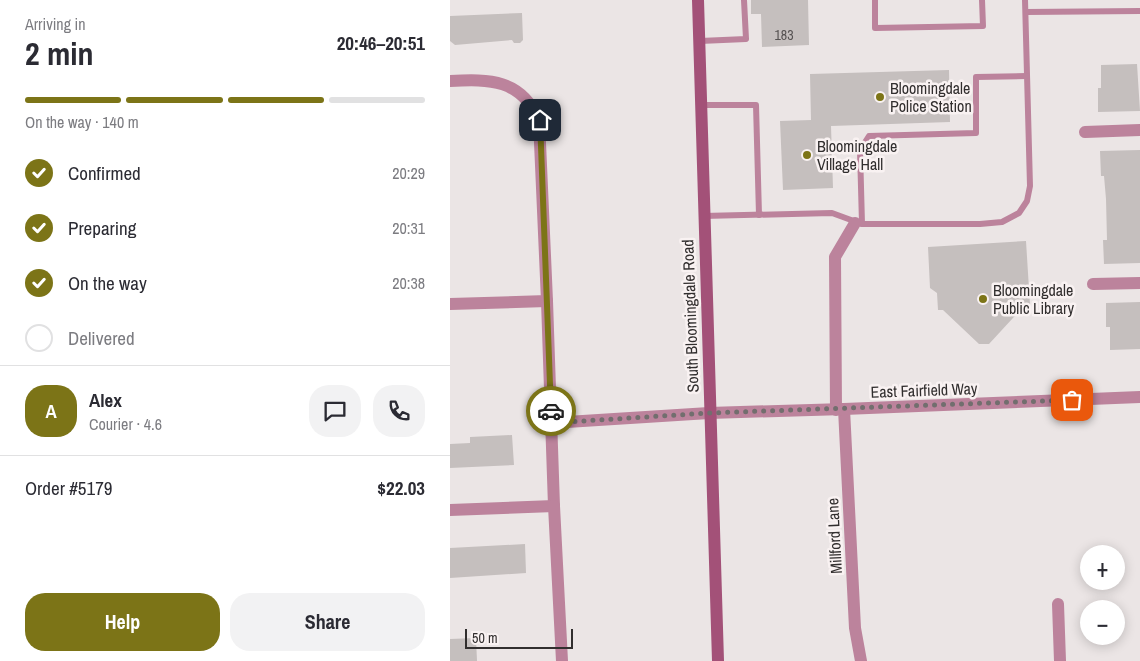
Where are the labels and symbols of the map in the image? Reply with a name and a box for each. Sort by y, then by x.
house number: 183 [774,26,794,44]
place label: Bloomingdale Police Station [890,77,972,117]
marker: Bloomingdale Police Station [874,91,886,103]
pin [519,99,561,141]
place label: Bloomingdale Village Hall [817,135,897,175]
marker: Bloomingdale Village Hall [801,149,813,161]
street label: South Bloomingdale Road [676,239,704,393]
place label: Bloomingdale Public Library [993,279,1074,319]
marker: Bloomingdale Public Library [977,293,989,305]
street label: East Fairfield Way [870,377,978,403]
pin [1051,379,1093,421]
courier [526,386,576,436]
street label: Millford Lane [821,498,847,574]
scale bar [465,626,572,649]

